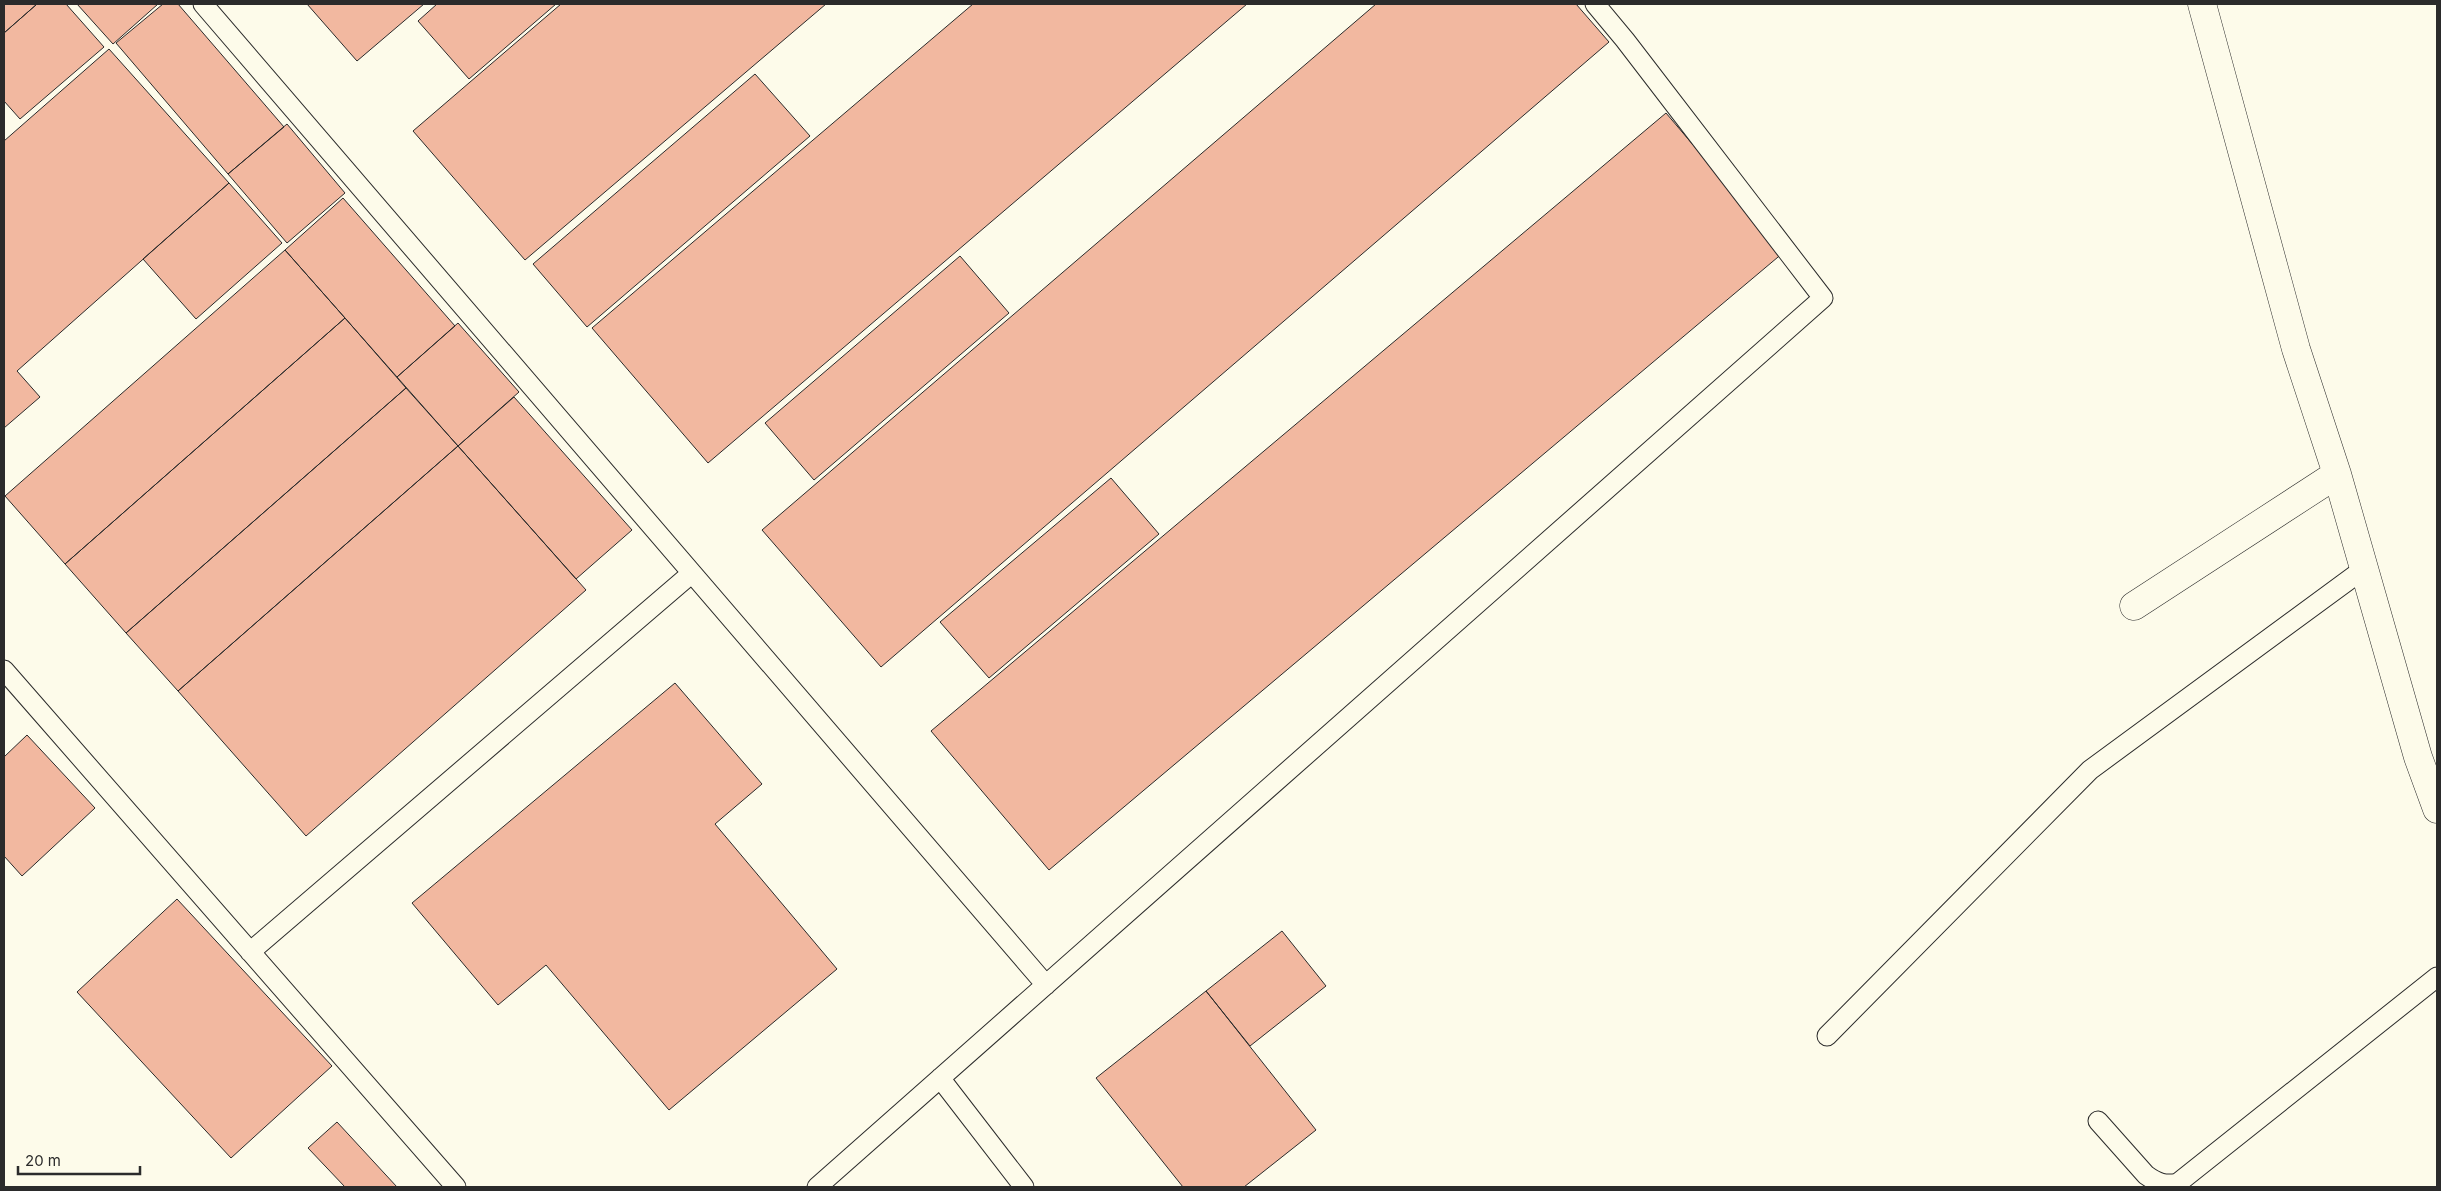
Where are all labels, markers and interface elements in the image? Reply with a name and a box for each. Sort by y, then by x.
scale bar [18,1144,140,1176]
text: 20 m [25,1151,61,1170]

